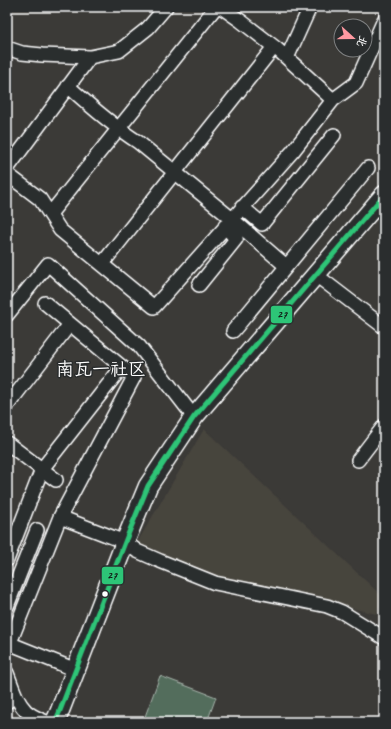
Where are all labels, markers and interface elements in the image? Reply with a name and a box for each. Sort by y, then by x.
north arrow [333,18,373,58]
text: 北 [354,34,371,49]
line badge: 27 [270,305,293,324]
text: 27 [277,307,288,321]
district label: 南瓦一社区 [56,358,146,380]
line badge: 27 [101,566,124,585]
text: 27 [107,568,118,582]
unlabelled marker [100,589,110,599]

